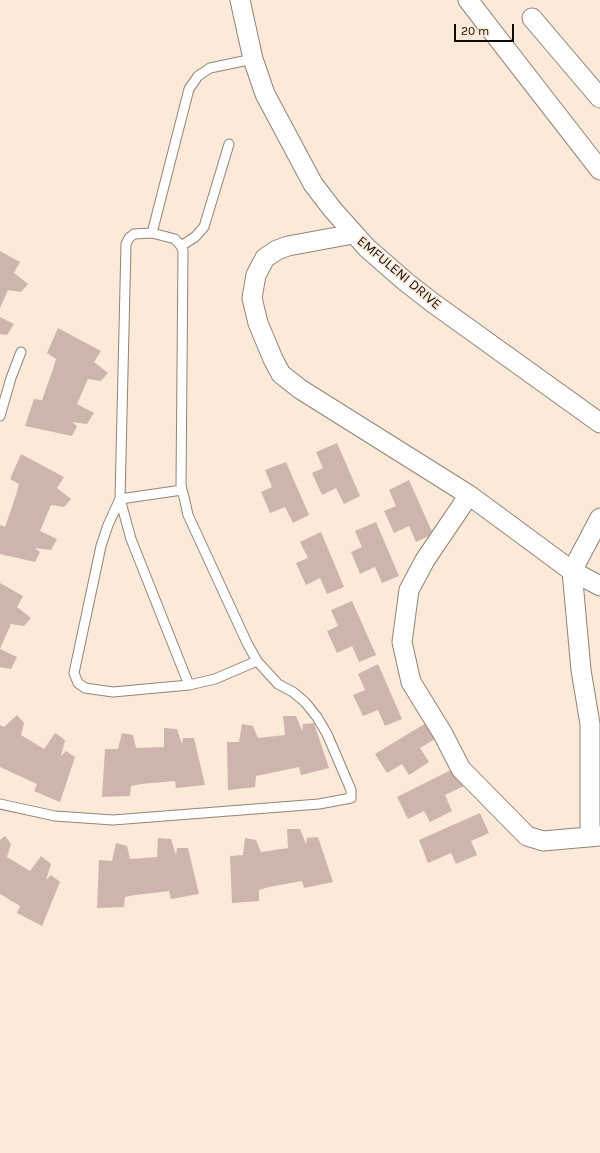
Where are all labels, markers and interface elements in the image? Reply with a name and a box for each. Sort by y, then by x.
scale bar [456,16,516,42]
text: 20 m [461,24,489,38]
street label: EMFULENI DRIVE [353,233,445,313]

